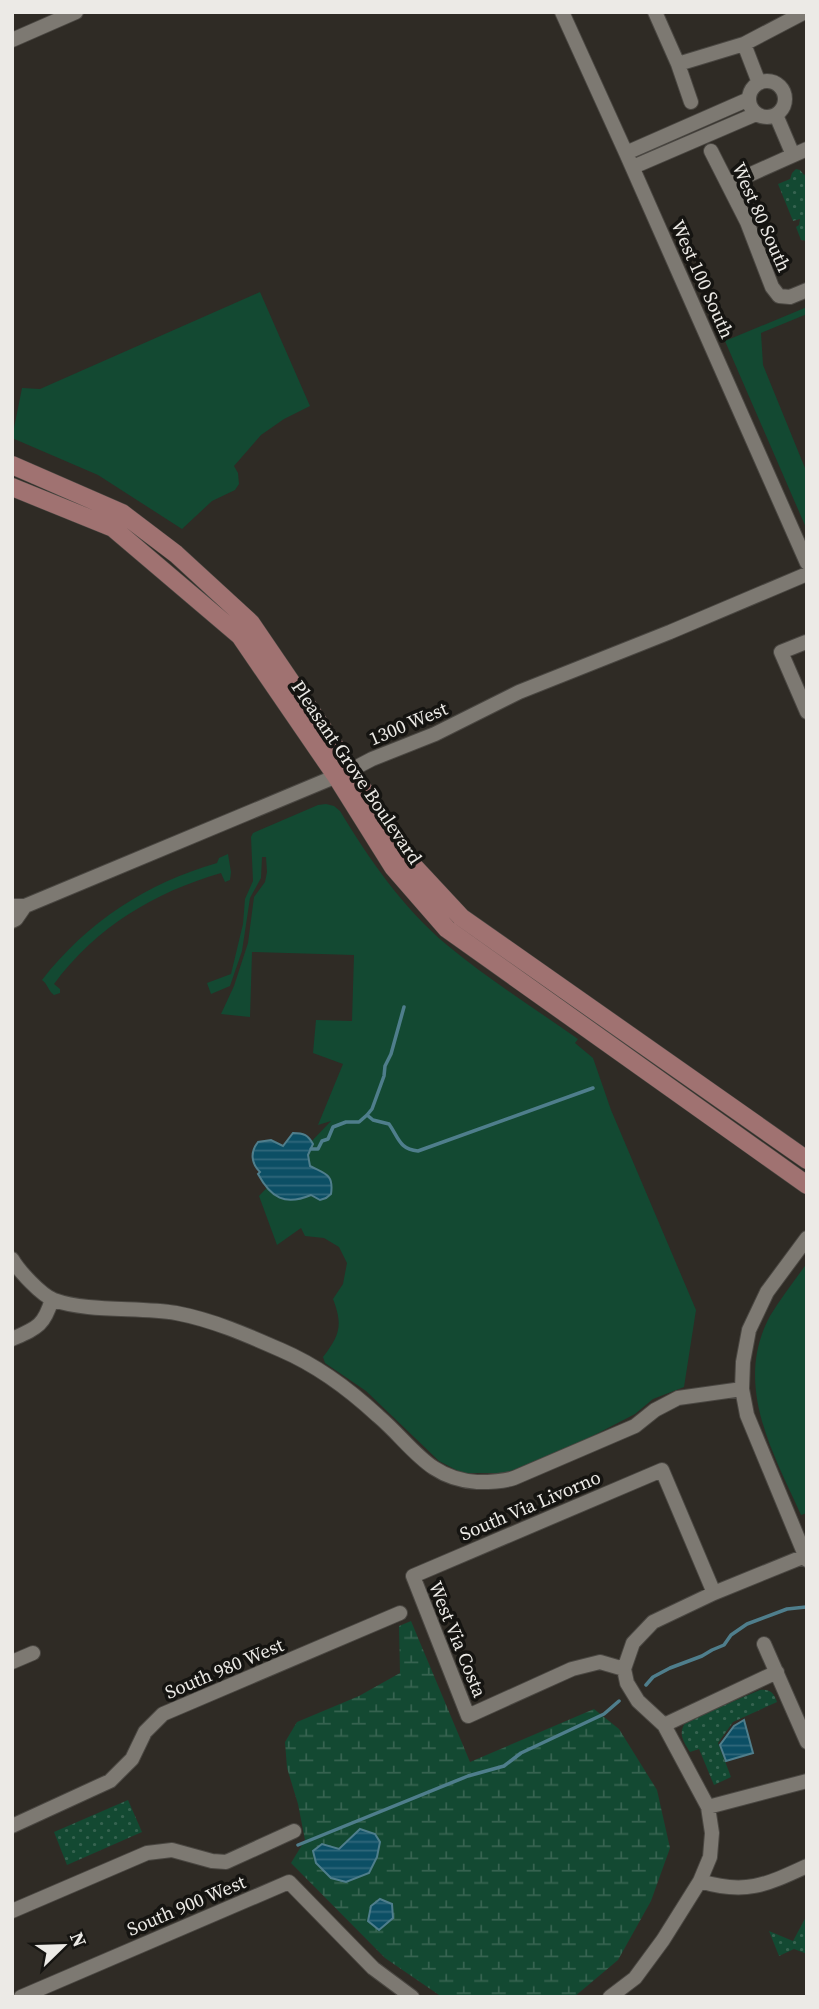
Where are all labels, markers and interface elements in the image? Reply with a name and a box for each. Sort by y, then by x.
street label: West 80 South [726,158,798,276]
street label: West 100 South [665,216,741,342]
street label: Pleasant Grove Boulevard [286,675,428,869]
street label: 1300 West [365,695,452,751]
street label: South Via Livorno [456,1464,604,1546]
street label: West Via Costa [423,1577,493,1701]
street label: South 980 West [161,1631,288,1705]
street label: South 900 West [123,1868,250,1942]
north arrow [28,1911,98,1981]
text: N [64,1928,93,1951]

